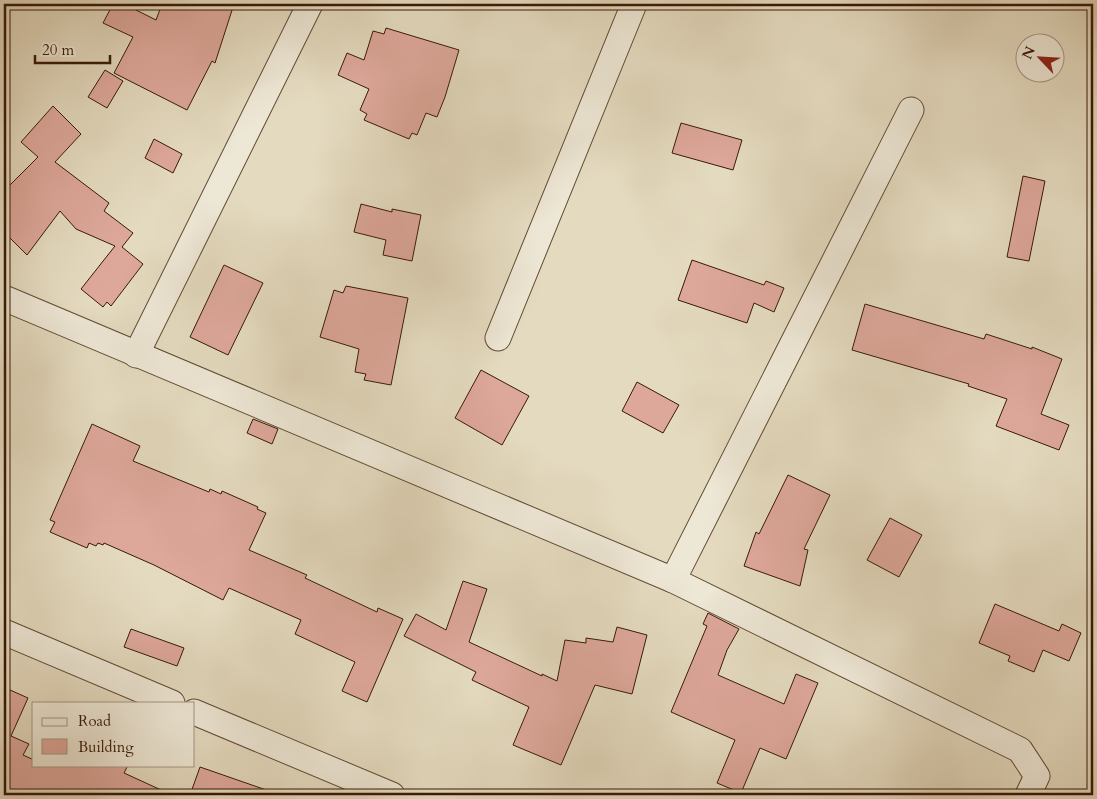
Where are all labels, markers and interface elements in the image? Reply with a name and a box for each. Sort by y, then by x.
scale bar [35,32,110,64]
north arrow [1014,32,1064,82]
text: 20 m [42,40,74,60]
text: N [1017,43,1040,62]
legend [32,702,195,766]
text: Road [78,711,111,731]
text: Building [78,737,134,757]

